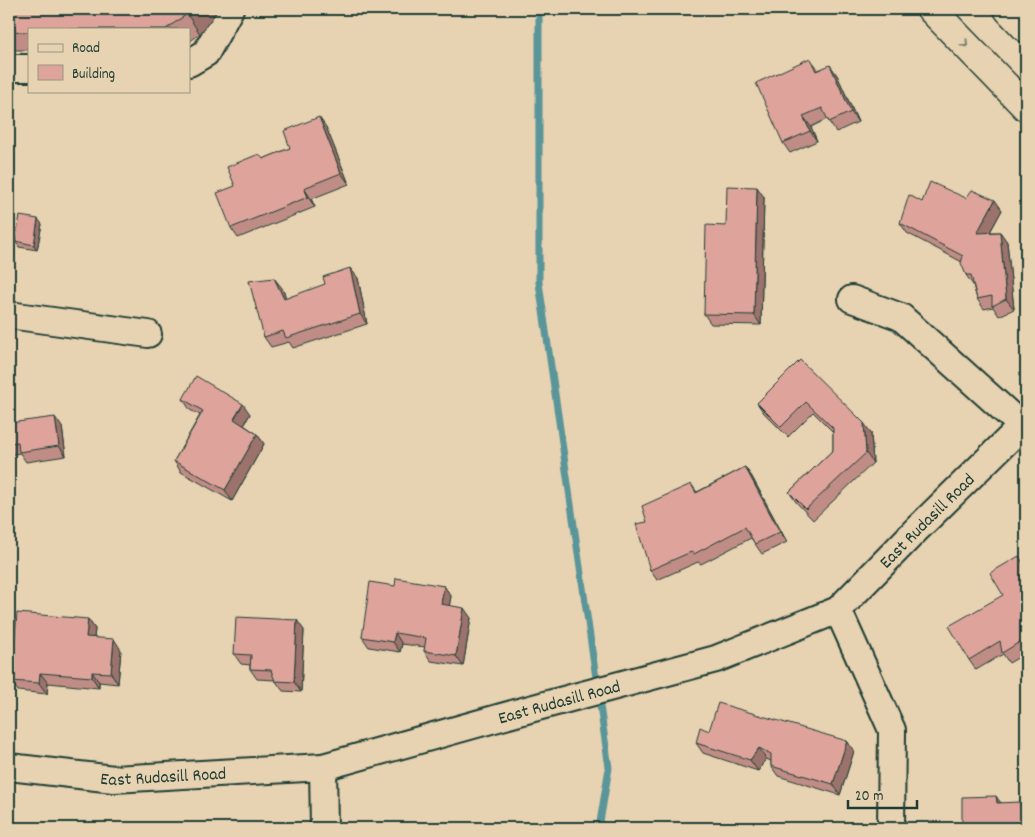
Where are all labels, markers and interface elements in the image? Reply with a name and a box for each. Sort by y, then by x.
legend [28,28,190,92]
text: Road [72,38,100,60]
one-way arrow [959,38,968,47]
text: Building [72,64,115,86]
street label: East Rudasill Road [875,469,982,575]
street label: East Rudasill Road [496,675,624,732]
street label: East Rudasill Road [99,763,227,794]
scale bar [848,777,916,809]
text: 20 m [855,786,883,808]

